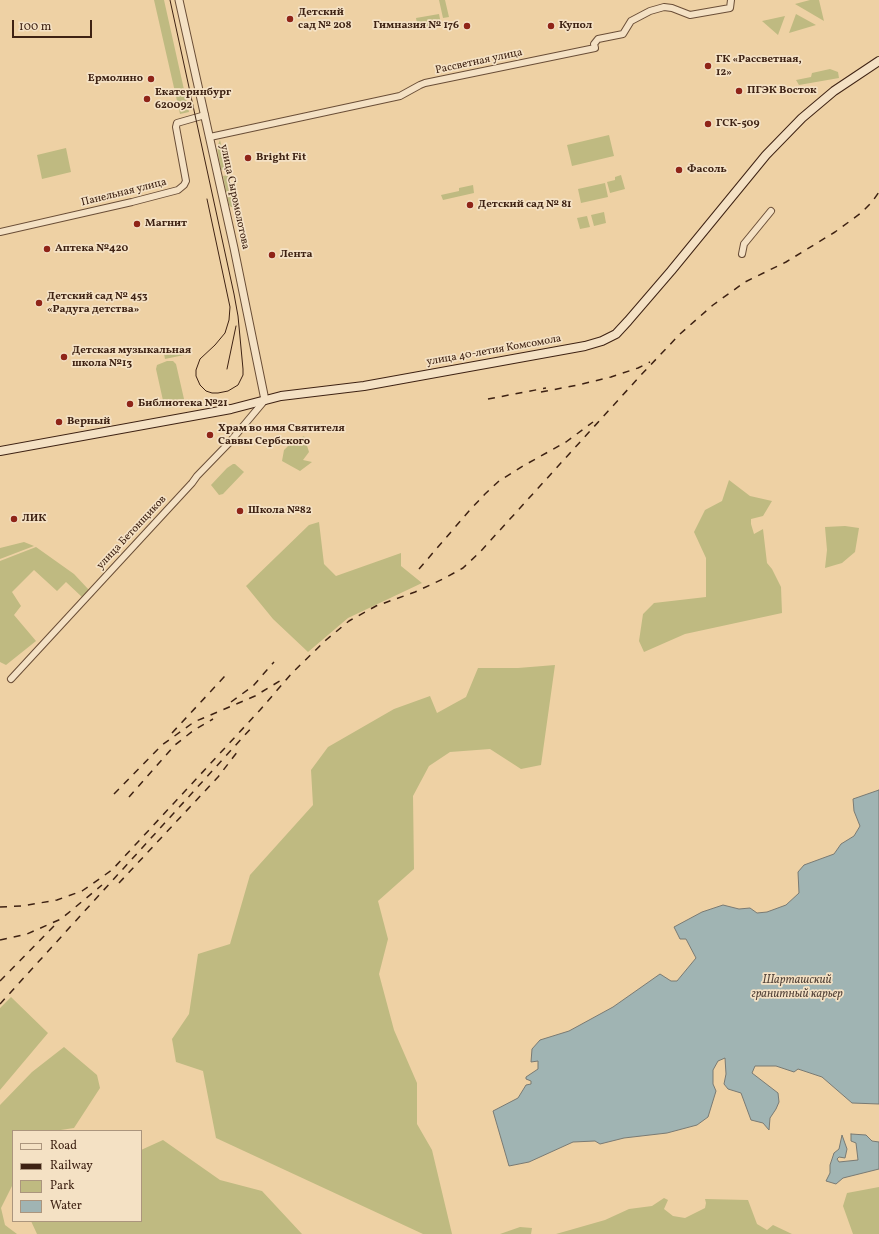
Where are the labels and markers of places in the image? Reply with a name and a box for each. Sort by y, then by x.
place label: Детский сад № 208 [298,6,352,32]
marker: Детский сад № 208 [285,14,295,24]
place label: Гимназия № 176 [373,19,459,33]
place label: Купол [559,19,592,33]
marker: Гимназия № 176 [462,21,472,31]
marker: Купол [546,21,556,31]
place label: ГК «Рассветная, 12» [716,53,802,79]
marker: ГК «Рассветная, 12» [703,61,713,71]
place label: Ермолино [88,72,143,86]
marker: Ермолино [146,74,156,84]
place label: ПГЭК Восток [747,84,817,98]
place label: Екатеринбург 620092 [155,86,231,112]
marker: ПГЭК Восток [734,86,744,96]
marker: Екатеринбург 620092 [142,94,152,104]
place label: ГСК-509 [716,117,759,131]
marker: ГСК-509 [703,119,713,129]
place label: Bright Fit [256,151,306,165]
marker: Bright Fit [243,153,253,163]
place label: Фасоль [687,163,727,177]
marker: Фасоль [674,165,684,175]
place label: Детский сад № 81 [478,198,572,212]
marker: Детский сад № 81 [465,200,475,210]
place label: Магнит [145,217,187,231]
marker: Магнит [132,219,142,229]
place label: Аптека №420 [55,242,128,256]
marker: Аптека №420 [42,244,52,254]
place label: Лента [280,248,313,262]
marker: Лента [267,250,277,260]
place label: Детский сад № 453 «Радуга детства» [47,290,148,316]
marker: Детский сад № 453 «Радуга детства» [34,298,44,308]
place label: Детская музыкальная школа №13 [72,344,191,370]
marker: Детская музыкальная школа №13 [59,352,69,362]
place label: Библиотека №21 [138,397,228,411]
marker: Библиотека №21 [125,399,135,409]
place label: Верный [67,415,110,429]
marker: Верный [54,417,64,427]
place label: Храм во имя Святителя Саввы Сербского [218,422,345,448]
marker: Храм во имя Святителя Саввы Сербского [205,430,215,440]
place label: Школа №82 [248,504,311,518]
marker: Школа №82 [235,506,245,516]
place label: ЛИК [22,512,46,526]
marker: ЛИК [9,514,19,524]

